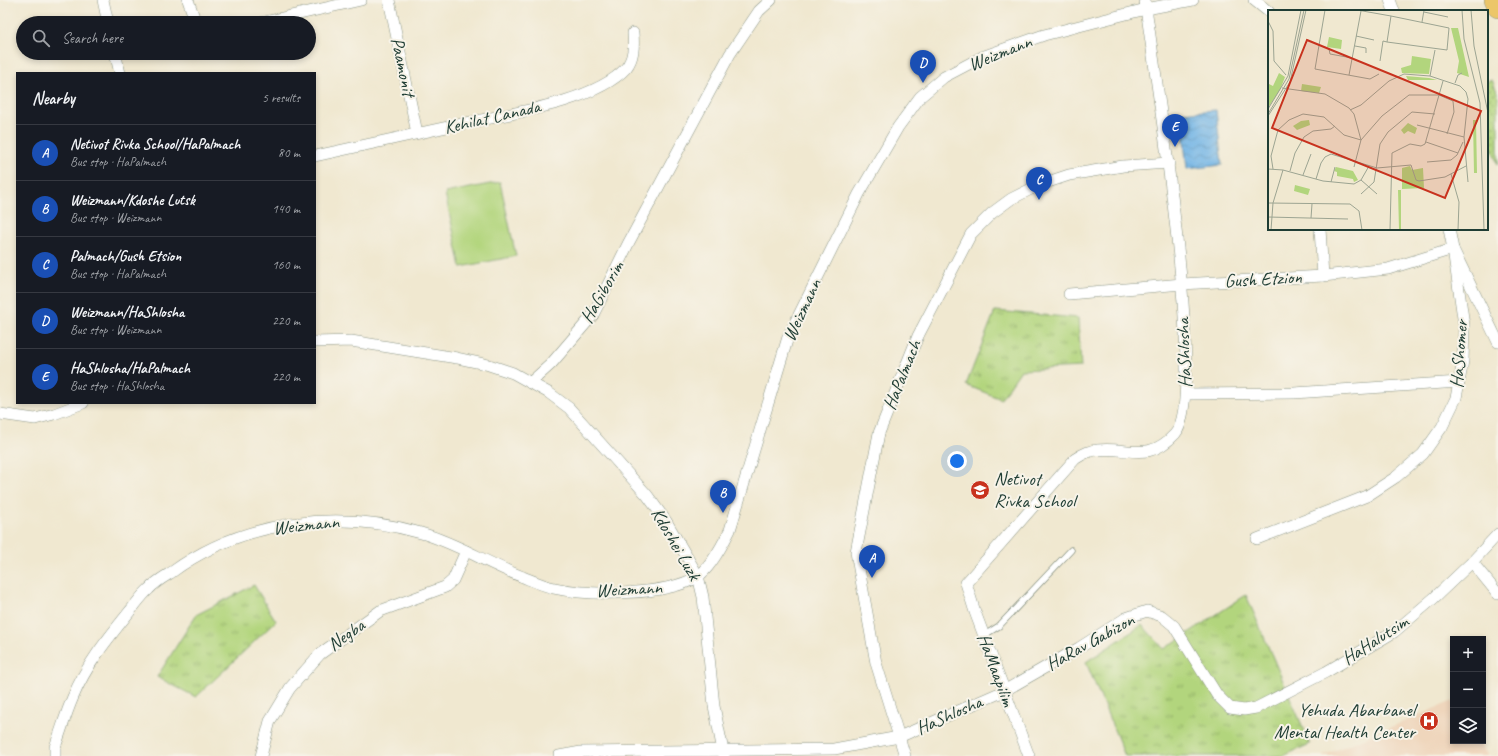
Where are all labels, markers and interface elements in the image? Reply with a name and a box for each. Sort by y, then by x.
inset map [1268,10,1488,230]
search box [16,16,316,60]
icon: search [30,27,52,49]
text: Search here [62,29,123,48]
street label: Weizmann [965,29,1036,77]
street label: Paamonit [385,35,422,101]
pin: D [910,50,936,83]
text: Nearby [32,88,75,109]
text: 5 results [262,90,300,106]
street label: Kehilat Canada [442,94,545,140]
pin: E [1162,114,1188,147]
text: Netivot Rivka School/HaPalmach [70,135,240,154]
text: A [42,145,48,161]
text: 80 m [278,145,300,161]
text: Bus stop · HaPalmach [70,154,166,170]
pin: C [1026,167,1052,200]
text: Weizmann/Kdoshe Lutsk [70,191,195,210]
text: B [42,201,48,217]
text: 140 m [272,201,300,217]
text: Bus stop · Weizmann [70,210,161,226]
text: Palmach/Gush Etsion [70,247,181,266]
street label: HaGiborim [575,255,630,327]
text: C [42,257,48,273]
text: 160 m [272,257,300,273]
street label: Gush Etzion [1224,265,1303,293]
text: Bus stop · HaPalmach [70,266,166,282]
street label: Weizmann [777,275,827,345]
text: Weizmann/HaShlosha [70,303,184,322]
text: D [41,313,49,329]
text: 220 m [272,313,300,329]
street label: HaShlosha [1171,315,1197,388]
street label: HaShomer [1445,317,1474,389]
text: Bus stop · Weizmann [70,322,161,338]
street label: HaPalmach [877,336,927,413]
text: HaShlosha/HaPalmach [70,359,190,378]
text: E [42,369,48,385]
text: 220 m [272,369,300,385]
text: Bus stop · HaShlosha [70,378,164,394]
your location [947,451,967,471]
place label: Netivot Rivka School [994,467,1079,513]
school or university icon: Netivot Rivka School [969,479,991,501]
pin: B [710,480,736,513]
street label: Kdoshei Luzk [646,503,707,586]
street label: Weizmann [272,510,341,540]
pin: A [859,545,885,578]
street label: Weizmann [595,575,663,603]
street label: HaRav Gabizon [1042,608,1139,676]
street label: HaHalutsim [1337,608,1415,670]
street label: Negba [323,613,371,656]
street label: HaMaapilim [972,630,1021,711]
map controls [1450,636,1486,744]
button: + [1450,636,1486,672]
button: − [1450,672,1486,708]
street label: HaShlosha [912,689,988,740]
place label: Yehuda Abarbanel Mental Health Center [1274,698,1419,744]
button: layers [1450,708,1486,744]
hospital icon: Yehuda Abarbanel Mental Health Center [1418,710,1440,732]

